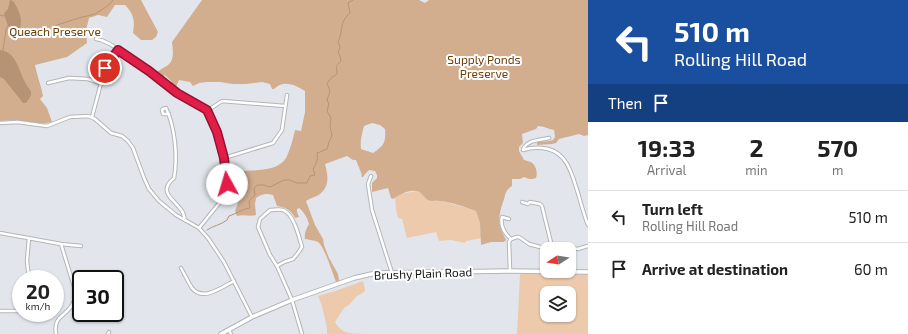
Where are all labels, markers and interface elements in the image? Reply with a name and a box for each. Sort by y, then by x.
text: 510 m [674,14,750,48]
icon: left [608,16,660,68]
park label: Queach Preserve [9,24,101,39]
text: Rolling Hill Road [674,48,807,70]
pin [88,51,122,85]
park label: Supply Ponds Preserve [447,52,521,80]
icon: arrive [94,57,116,79]
icon: arrive [650,92,672,114]
text: Then [608,94,642,112]
text: 19:33 [638,133,696,162]
text: 2 [749,133,763,162]
text: 570 [817,133,858,162]
text: Arrival [647,162,686,178]
text: min [745,162,768,178]
text: m [832,162,843,178]
position arrow [206,163,248,205]
text: Turn left [642,200,703,218]
icon: left [608,206,630,228]
text: 510 m [848,208,888,226]
text: Rolling Hill Road [642,218,738,234]
north arrow [540,242,576,278]
map controls [540,242,576,322]
icon: arrive [608,258,630,280]
text: Arrive at destination [642,260,788,278]
text: 60 m [854,260,888,278]
street label: Brushy Plain Road [374,264,472,282]
speed limit sign: 30 [72,270,124,322]
text: 20 [26,279,50,303]
button: layers [540,286,576,322]
text: km/h [26,300,50,312]

